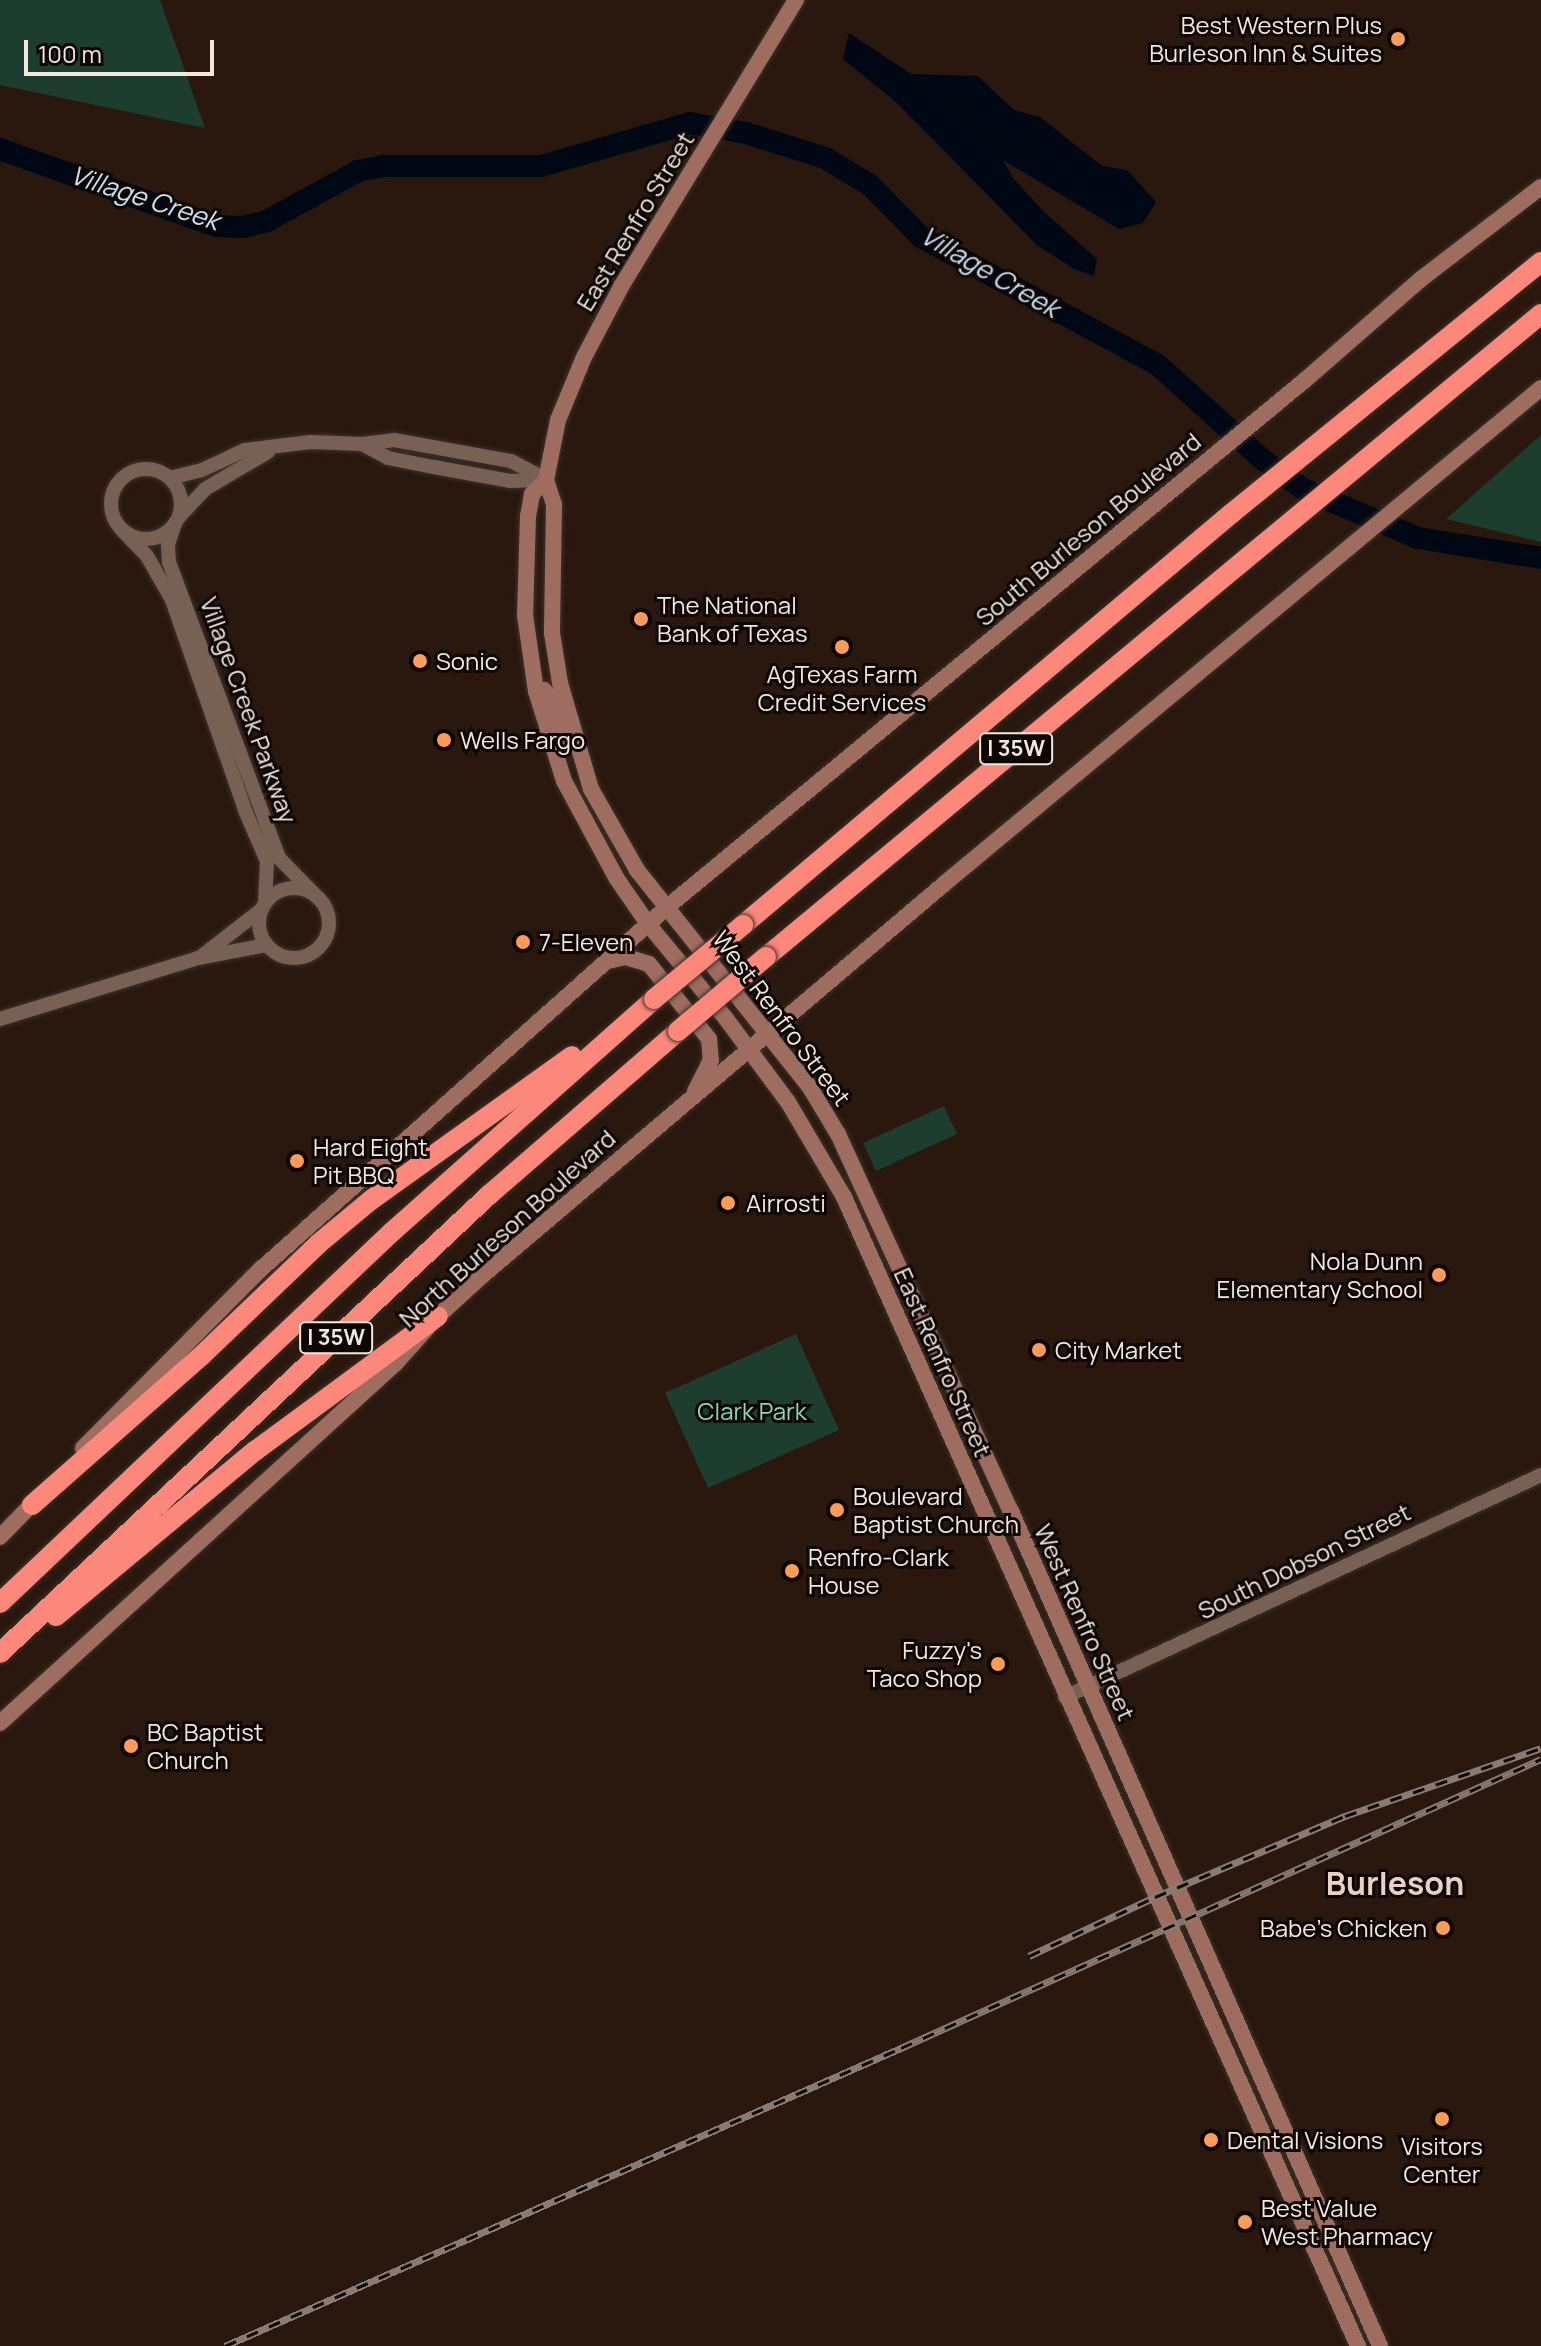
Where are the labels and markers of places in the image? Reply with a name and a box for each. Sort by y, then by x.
place label: Best Western Plus Burleson Inn & Suites [1149,11,1382,67]
marker: Best Western Plus Burleson Inn & Suites [1389,30,1407,48]
place label: The National Bank of Texas [657,591,808,647]
marker: The National Bank of Texas [632,610,650,628]
marker: AgTexas Farm Credit Services [833,638,851,656]
place label: Sonic [436,647,498,675]
marker: Sonic [411,652,429,670]
place label: AgTexas Farm Credit Services [758,660,926,716]
place label: Wells Fargo [460,726,585,754]
marker: Wells Fargo [435,731,453,749]
place label: 7-Eleven [539,928,633,956]
marker: 7-Eleven [514,933,532,951]
place label: Hard Eight Pit BBQ [313,1133,428,1189]
marker: Hard Eight Pit BBQ [288,1152,306,1170]
place label: Airrosti [746,1189,826,1217]
marker: Airrosti [717,1192,739,1214]
place label: Nola Dunn Elementary School [1217,1247,1423,1303]
marker: Nola Dunn Elementary School [1430,1266,1448,1284]
place label: City Market [1055,1336,1182,1364]
marker: City Market [1030,1341,1048,1359]
place label: Boulevard Baptist Church [853,1482,1019,1538]
marker: Boulevard Baptist Church [828,1501,846,1519]
place label: Renfro-Clark House [808,1543,949,1599]
marker: Renfro-Clark House [783,1562,801,1580]
place label: Fuzzy's Taco Shop [867,1636,982,1692]
marker: Fuzzy's Taco Shop [989,1655,1007,1673]
place label: BC Baptist Church [147,1718,263,1774]
marker: BC Baptist Church [122,1737,140,1755]
place label: Babe's Chicken [1260,1914,1427,1942]
marker: Babe's Chicken [1434,1919,1452,1937]
marker: Visitors Center [1433,2110,1451,2128]
place label: Dental Visions [1227,2126,1383,2154]
marker: Dental Visions [1202,2131,1220,2149]
place label: Visitors Center [1401,2132,1483,2188]
place label: Best Value West Pharmacy [1261,2194,1433,2250]
marker: Best Value West Pharmacy [1236,2213,1254,2231]

